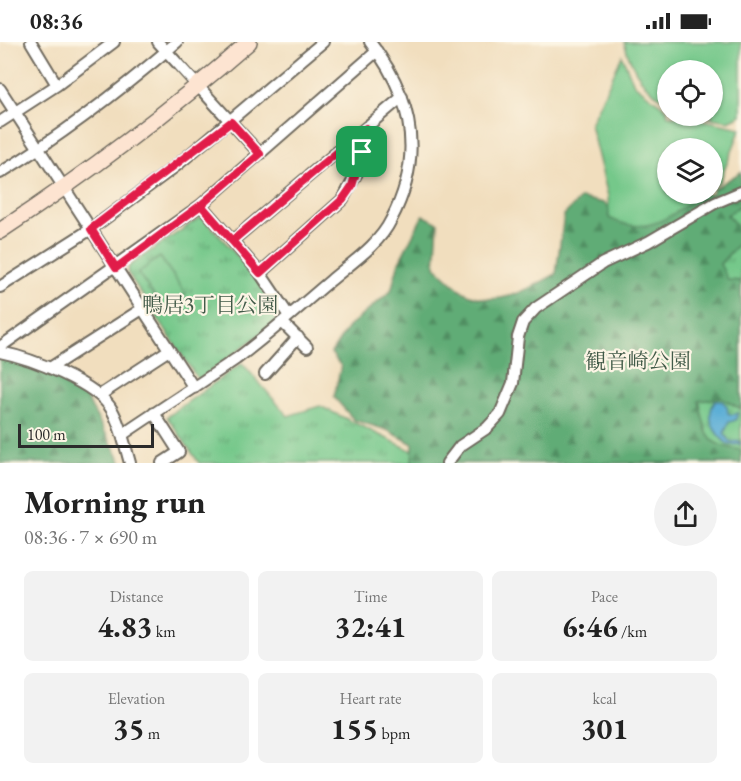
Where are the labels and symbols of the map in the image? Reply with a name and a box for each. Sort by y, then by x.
pin [336,126,387,177]
park label: 鴨居3丁目公園 [142,291,278,318]
park label: 観音崎公園 [586,347,691,374]
scale bar [18,421,154,448]

